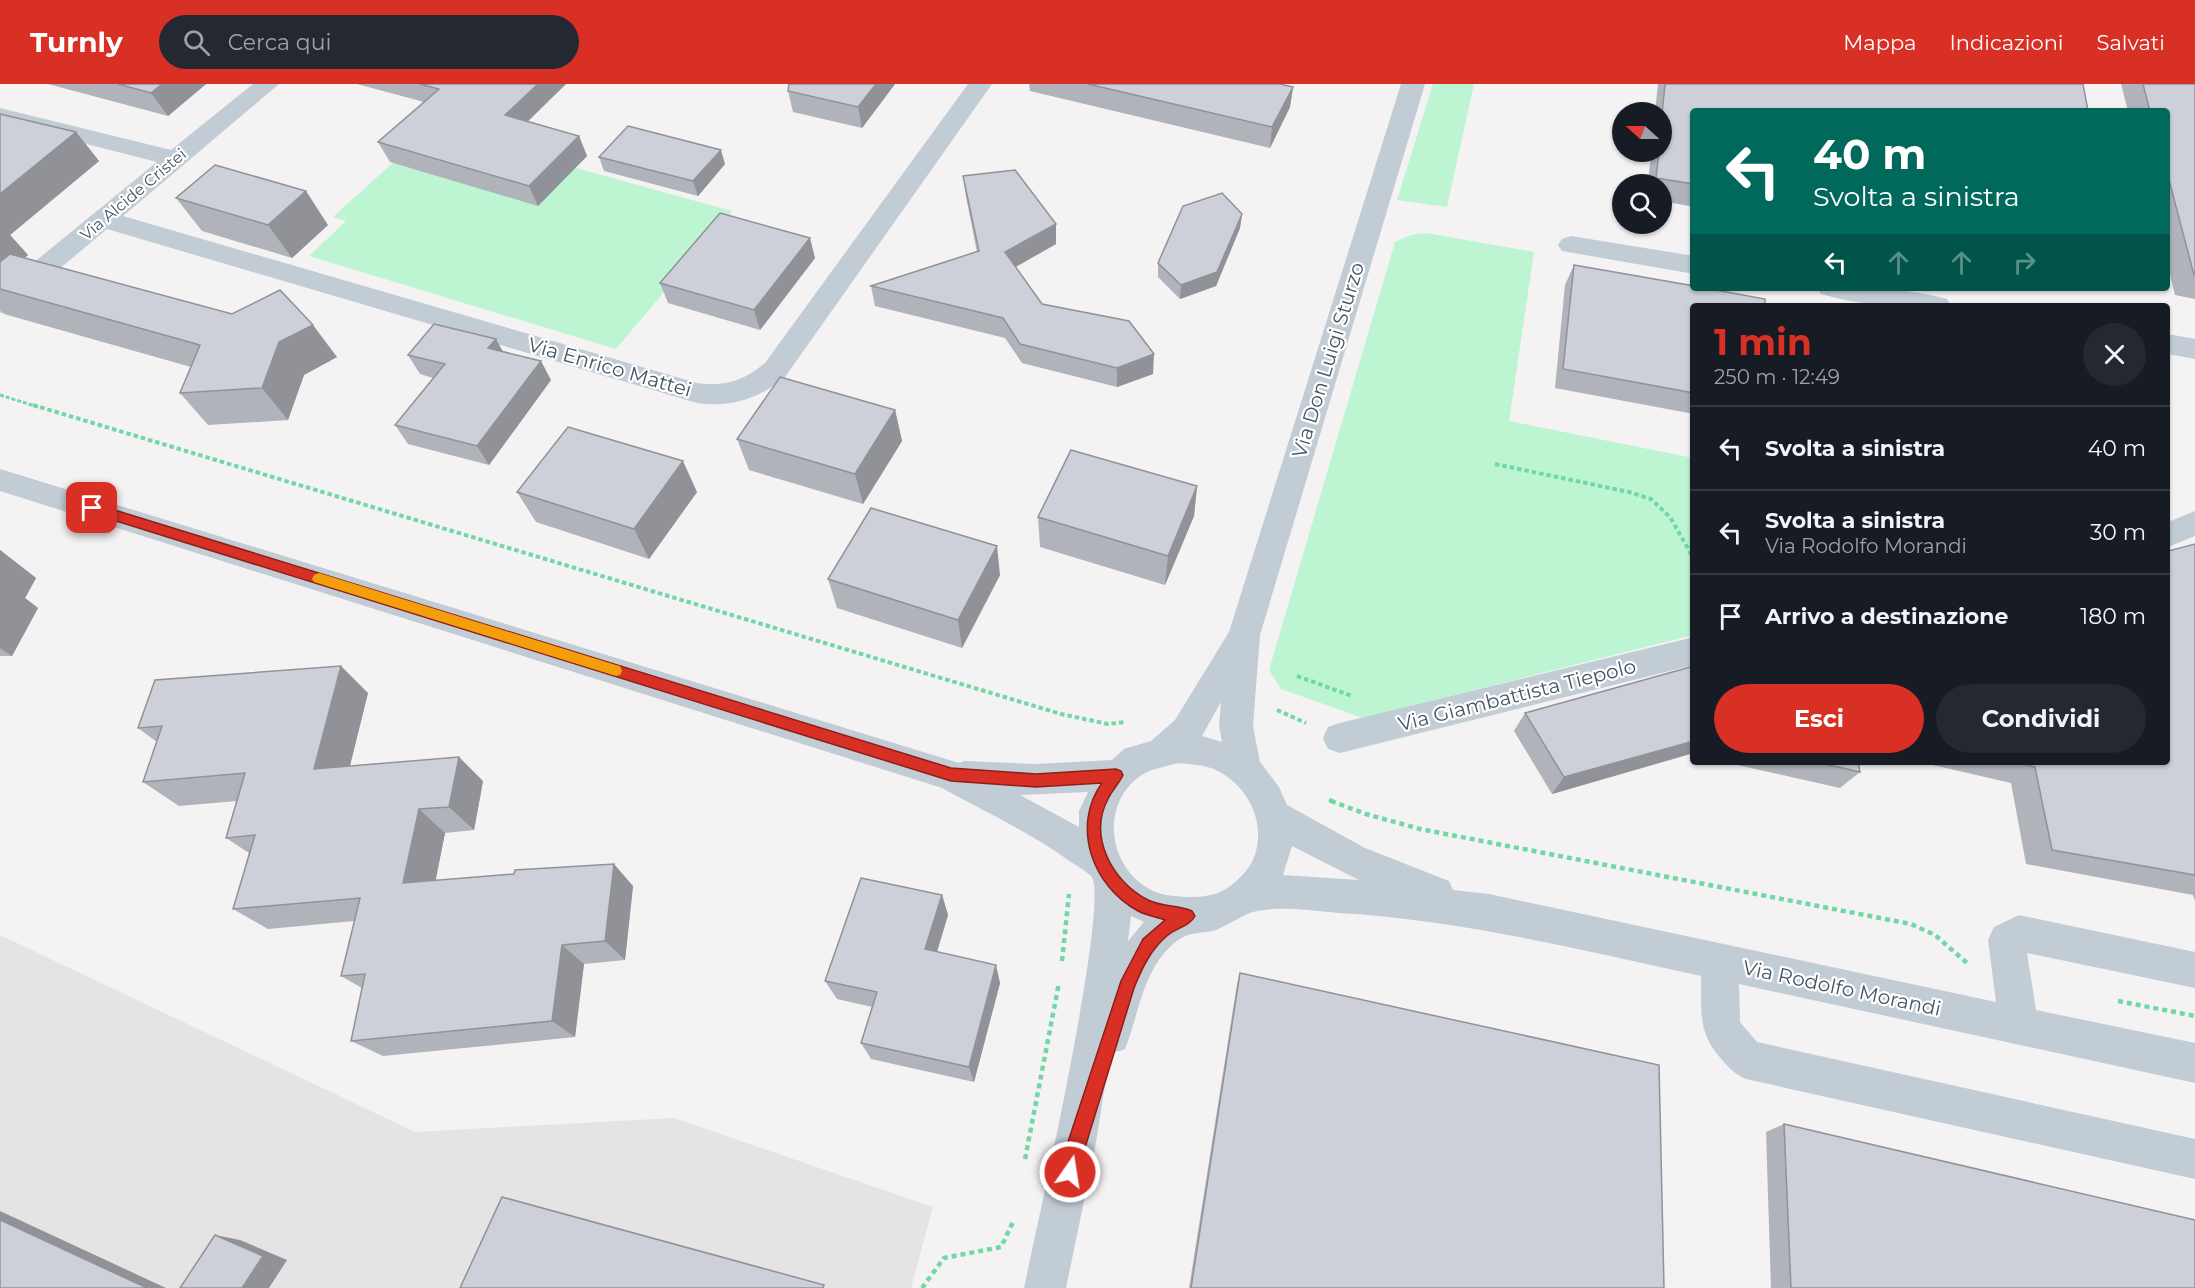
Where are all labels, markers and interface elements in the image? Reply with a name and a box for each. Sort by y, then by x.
search box [159,15,579,69]
text: Turnly [30,25,123,59]
icon: search [180,26,213,59]
text: Cerca qui [228,29,331,56]
text: Mappa [1843,30,1916,55]
text: Indicazioni [1949,30,2064,55]
text: Salvati [2097,30,2165,55]
north arrow [1612,102,1672,162]
map controls [1612,102,1672,234]
text: 40 m [1813,128,1926,180]
icon: left [1714,132,1792,210]
street label: Via Alcide Cristei [77,145,190,244]
button: search [1612,174,1672,234]
text: Svolta a sinistra [1813,180,2020,213]
icon: left [1819,246,1852,279]
icon: ahead [1882,246,1915,279]
icon: ahead [1945,246,1978,279]
icon: right [2008,246,2041,279]
street label: Via Don Luigi Sturzo [1287,259,1369,461]
text: 1 min [1714,320,1812,364]
button: close [2083,323,2146,386]
street label: Via Enrico Mattei [525,332,695,402]
text: 250 m · 12:49 [1714,365,1840,389]
icon: left [1714,432,1747,465]
text: Svolta a sinistra [1765,435,1945,462]
text: 40 m [2088,435,2146,462]
pin [66,482,117,533]
icon: arrive [75,491,108,524]
text: Svolta a sinistra [1765,507,1945,534]
icon: left [1714,516,1747,549]
text: 30 m [2090,519,2146,546]
text: Via Rodolfo Morandi [1765,534,1967,558]
icon: arrive [1714,600,1747,633]
text: Arrivo a destinazione [1765,603,2008,630]
text: 180 m [2080,603,2146,630]
street label: Via Giambattista Tiepolo [1396,654,1638,736]
button: Esci [1714,684,1924,753]
button: Condividi [1936,684,2146,753]
street label: Via Rodolfo Morandi [1741,955,1943,1021]
position arrow [1038,1140,1102,1204]

